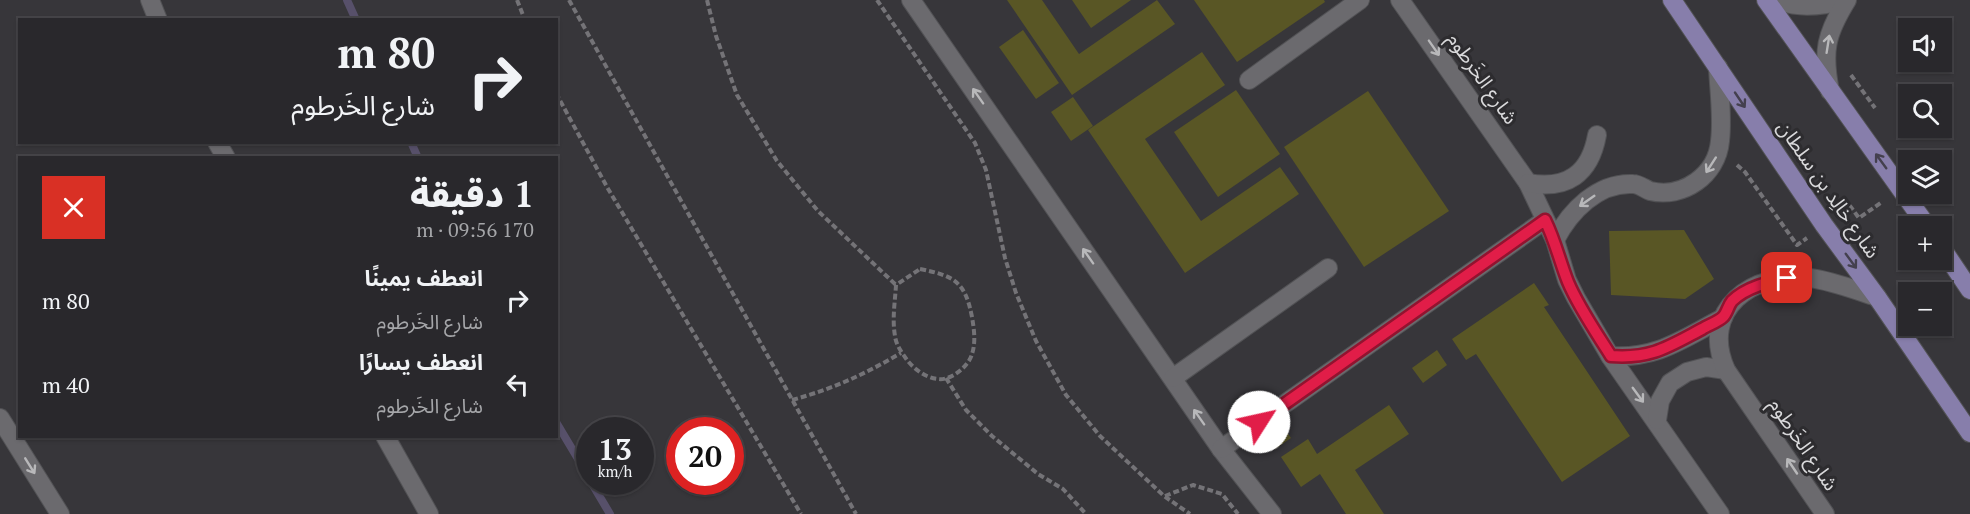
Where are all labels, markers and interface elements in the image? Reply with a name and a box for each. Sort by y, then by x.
map controls [1898,18,1952,336]
button: sound [1898,18,1952,72]
text: 80 m [337,24,435,80]
street label: شارع الخَرطوم [1440,27,1525,131]
one-way arrow [1823,35,1834,55]
one-way arrow [1428,39,1440,56]
icon: right [456,42,534,120]
button: search [1898,84,1952,138]
text: شارع الخَرطوم [291,87,435,123]
one-way arrow [972,88,984,104]
one-way arrow [1734,92,1747,109]
street label: شارع خالِد بن سلطان [1770,115,1887,264]
button: layers [1898,150,1952,204]
one-way arrow [1875,154,1887,170]
one-way arrow [1705,157,1717,173]
text: 1 دقيقة [410,170,534,217]
button: close [42,176,105,239]
one-way arrow [1579,194,1595,207]
text: 170 m · 09:56 [416,216,534,243]
button: + [1898,216,1952,270]
one-way arrow [1082,249,1094,265]
pin [1761,252,1812,303]
one-way arrow [1845,253,1857,269]
icon: arrive [1770,261,1803,294]
text: انعطف يمينًا [365,263,483,292]
button: − [1898,282,1952,336]
icon: right [501,284,534,317]
text: 80 m [42,286,90,315]
text: شارع الخَرطوم [376,308,483,335]
text: انعطف يسارًا [359,347,483,376]
icon: left [501,368,534,401]
text: 40 m [42,370,90,399]
one-way arrow [1632,386,1644,402]
position arrow [1227,390,1291,454]
text: شارع الخَرطوم [376,392,483,419]
street label: شارع الخَرطوم [1761,392,1845,497]
one-way arrow [1193,409,1205,425]
speed limit sign: 20 [666,417,744,495]
text: 13 [598,429,632,469]
one-way arrow [24,457,36,474]
one-way arrow [1786,458,1798,474]
text: km/h [598,461,632,481]

